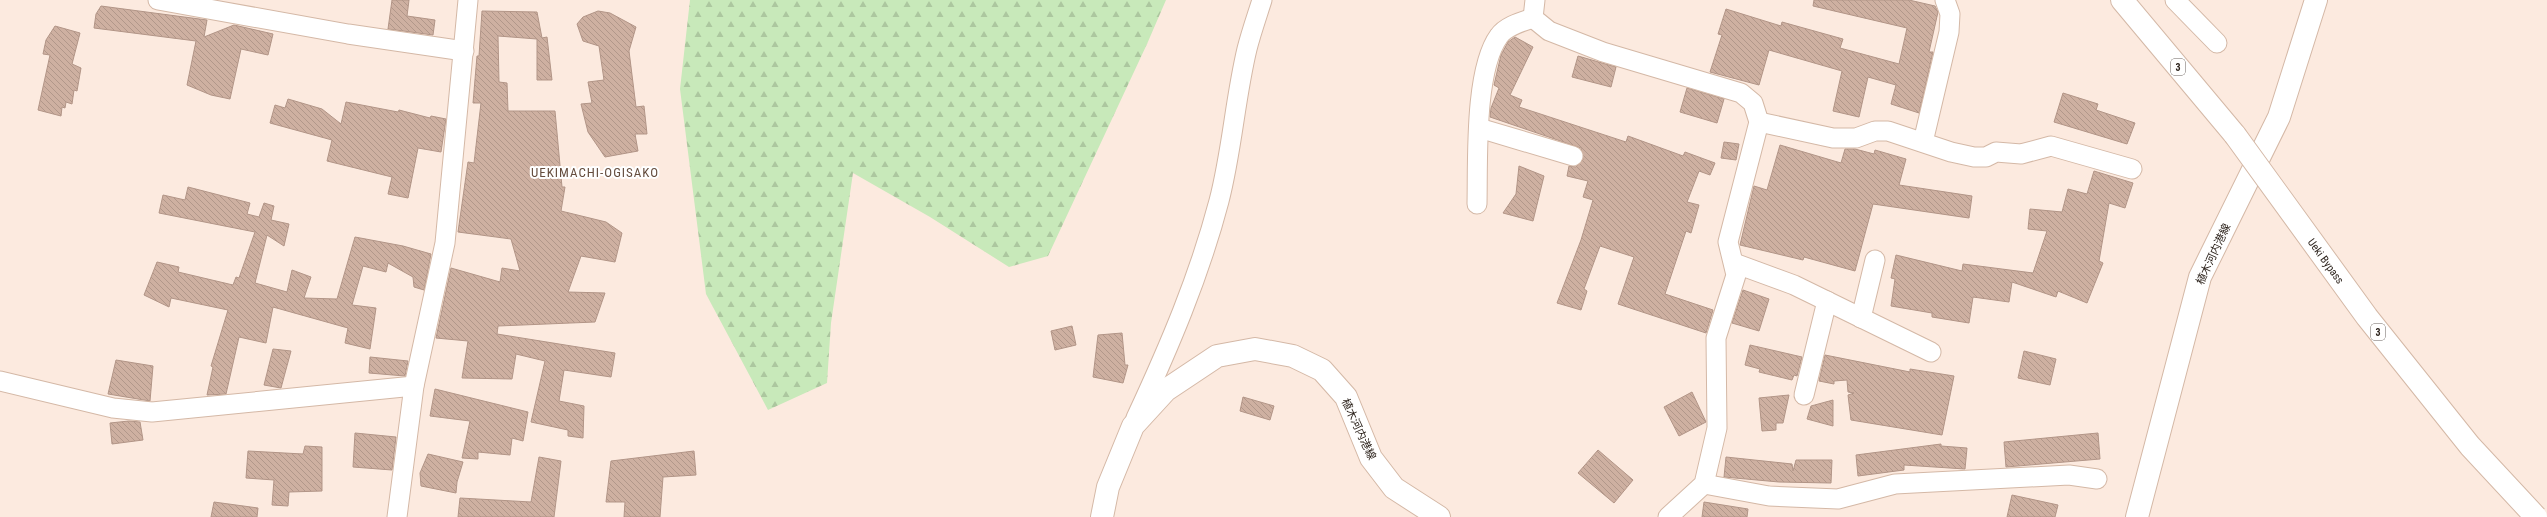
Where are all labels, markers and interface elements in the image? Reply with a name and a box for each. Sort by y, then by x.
road number: 3 [2171,59,2185,75]
district label: UEKIMACHI-OGISAKO [531,165,659,180]
street label: 植木河内港線 [2194,222,2233,287]
street label: Ueki Bypass [2305,236,2346,286]
road number: 3 [2371,324,2385,340]
street label: 植木河内港線 [1339,397,1378,462]

